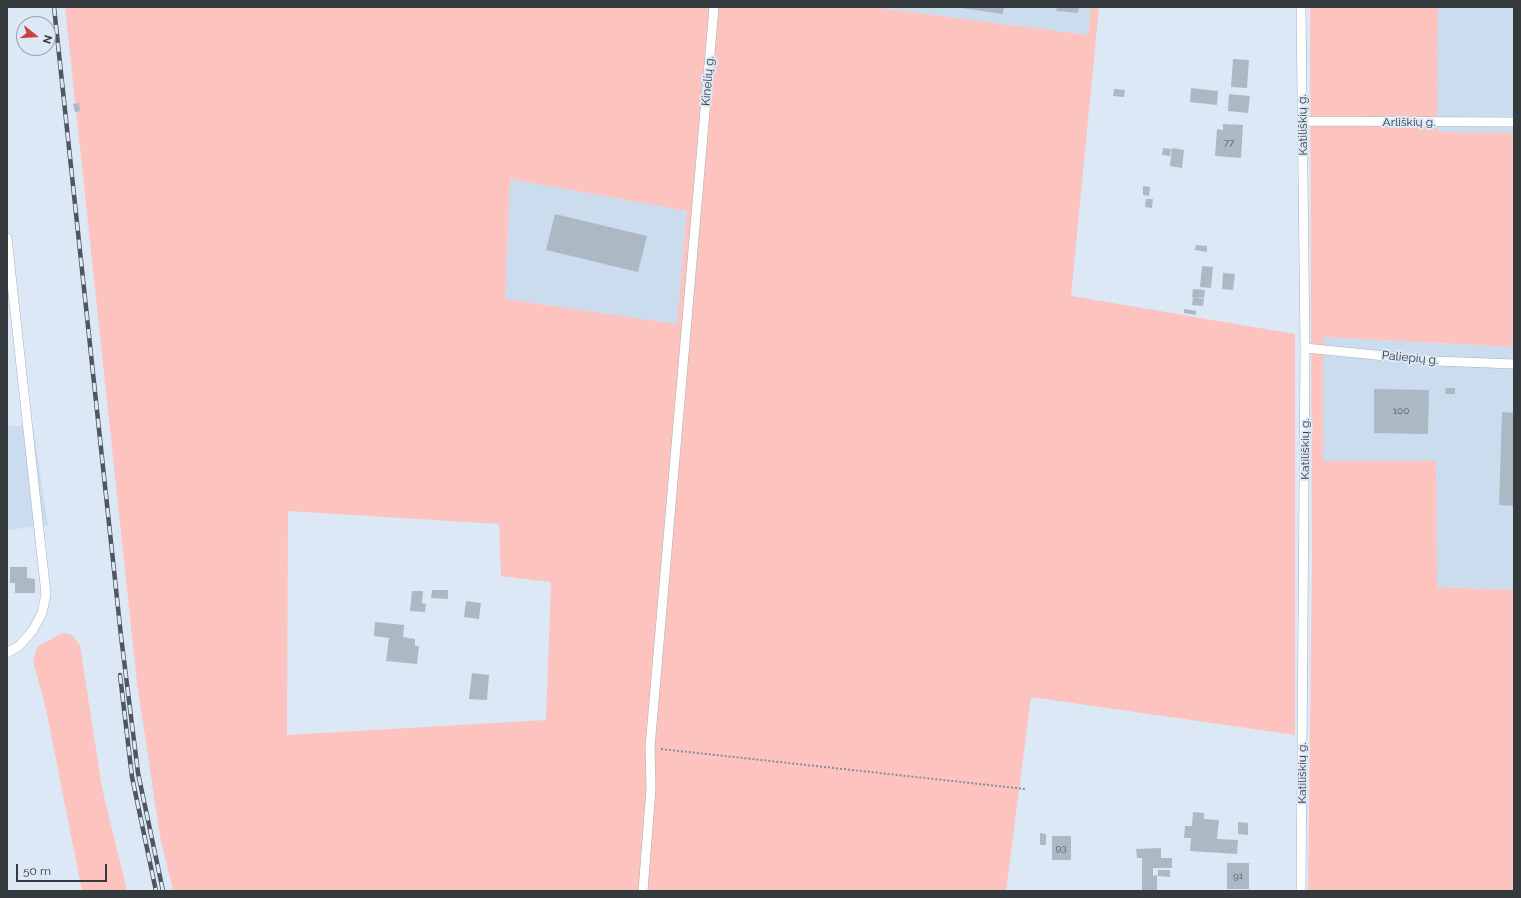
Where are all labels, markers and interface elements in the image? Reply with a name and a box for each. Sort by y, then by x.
north arrow [16,16,56,56]
text: N [40,33,54,45]
street label: Kinelių g. [699,55,717,107]
street label: Katiliškių g. [1295,94,1311,156]
street label: Arliškių g. [1383,115,1435,129]
house number: 77 [1224,137,1234,149]
street label: Paliepių g. [1381,348,1439,368]
house number: 100 [1393,405,1409,417]
street label: Katiliškių g. [1298,418,1312,480]
street label: Katiliškių g. [1295,742,1309,804]
house number: 93 [1055,842,1067,854]
scale bar [18,856,109,882]
text: 50 m [23,864,51,878]
house number: 91 [1233,870,1243,882]

